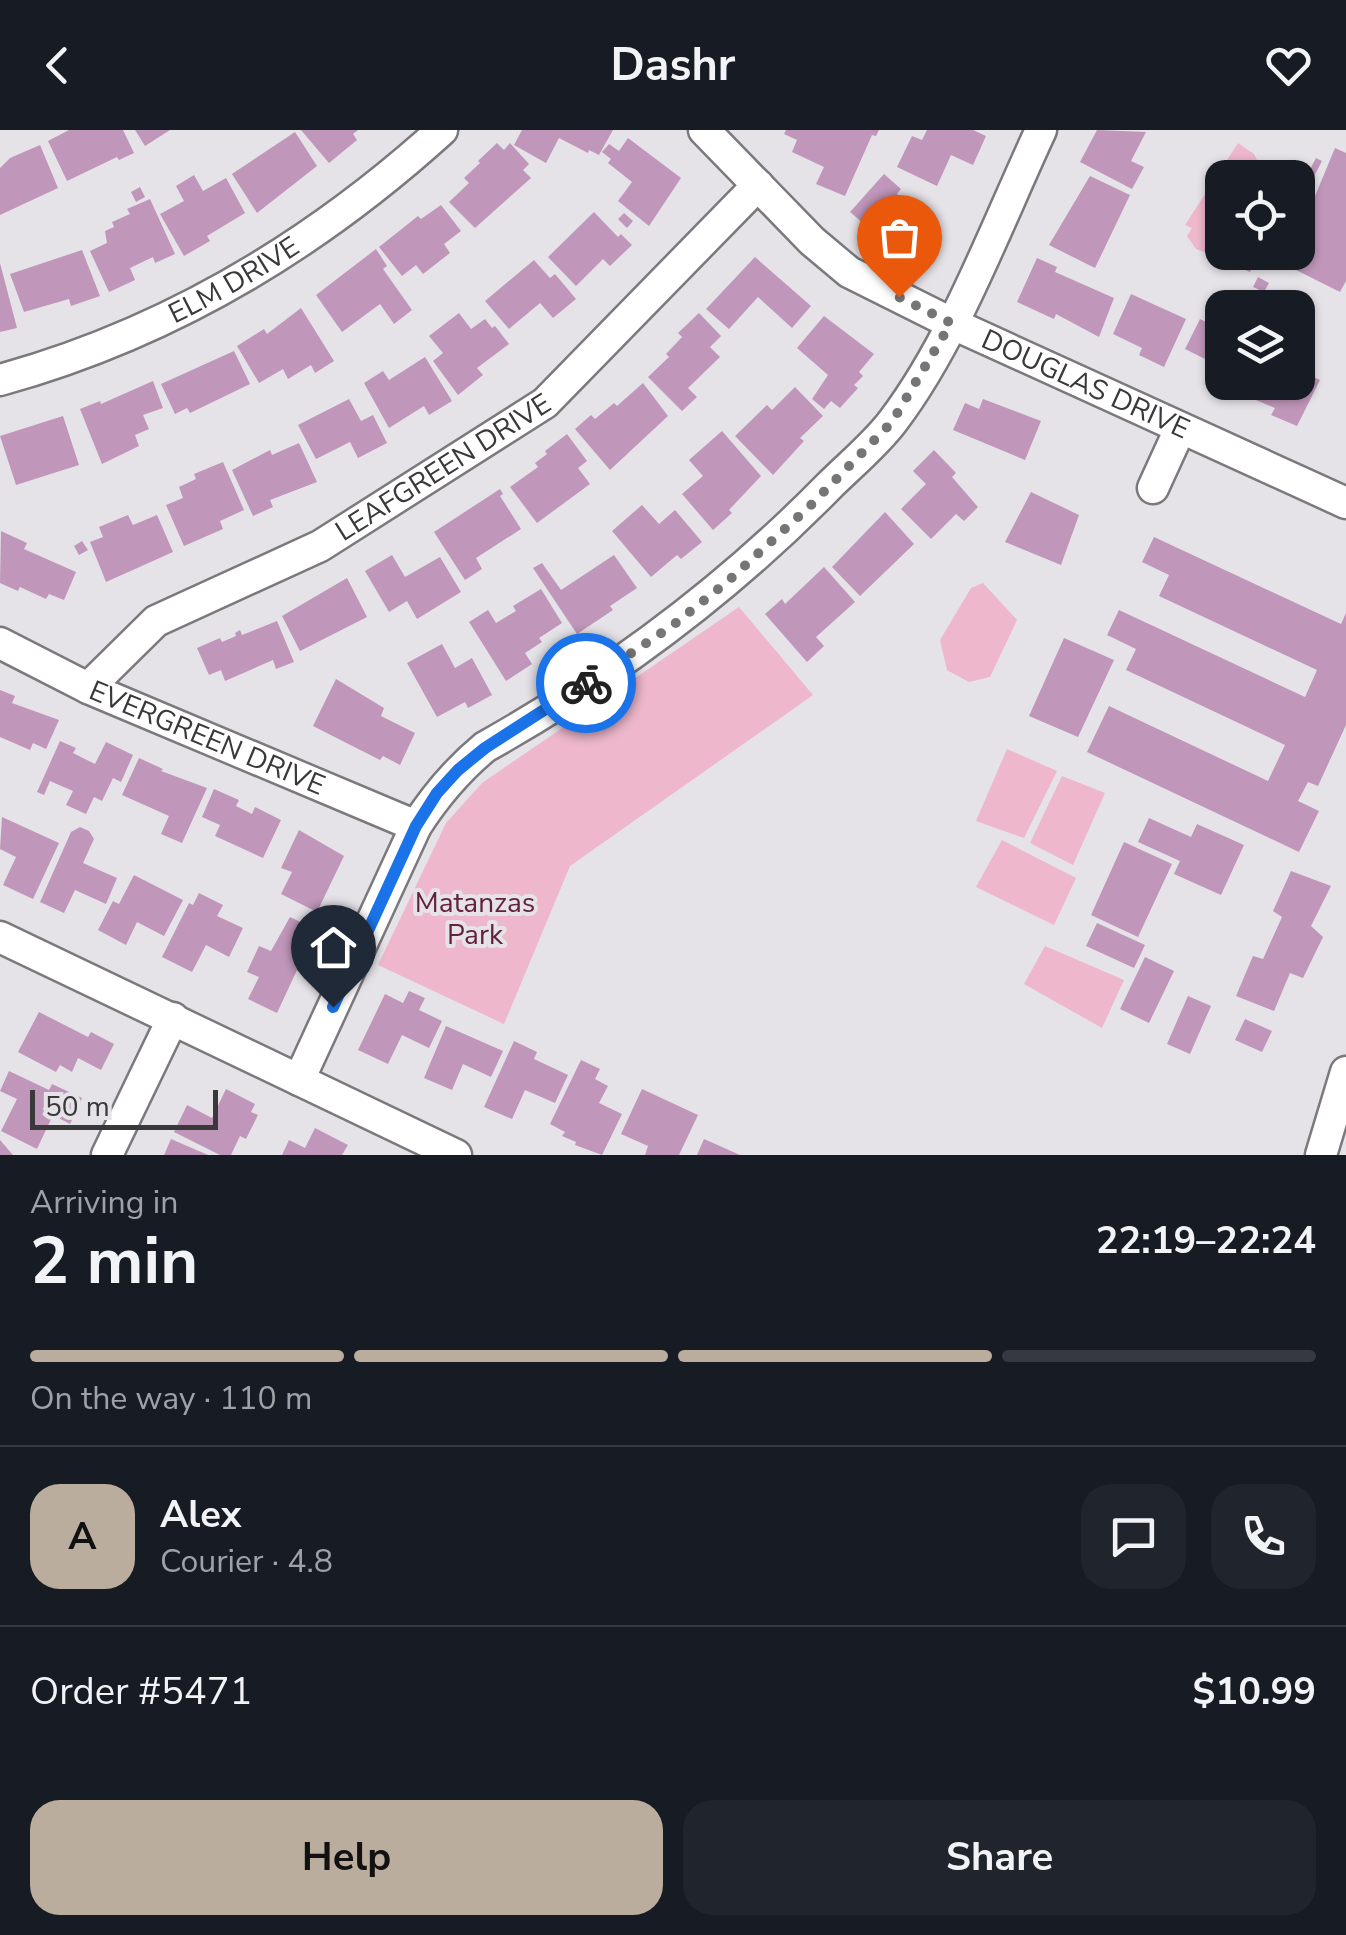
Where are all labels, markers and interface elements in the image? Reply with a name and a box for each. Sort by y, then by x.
text: Dashr [611,35,735,96]
icon: back [30,38,85,93]
icon: heart [1261,38,1316,93]
map controls [1205,160,1315,400]
button: locate [1205,160,1315,270]
pin [857,195,942,298]
icon: bag [872,210,927,265]
street label: ELM DRIVE [162,228,307,333]
button: layers [1205,290,1315,400]
street label: DOUGLAS DRIVE [975,320,1196,448]
street label: LEAFGREEN DRIVE [328,385,558,550]
courier [536,633,636,733]
icon: bike [559,656,614,711]
street label: EVERGREEN DRIVE [83,672,331,805]
park label: Matanzas Park [415,884,535,954]
pin [291,905,376,1008]
icon: home [306,920,361,975]
scale bar [30,1085,218,1130]
text: 50 m [45,1088,110,1126]
text: Arriving in [30,1181,178,1224]
text: 22:19–22:24 [1096,1215,1316,1266]
text: 2 min [30,1217,198,1306]
text: On the way · 110 m [30,1377,312,1420]
button: chat [1081,1484,1186,1589]
button: phone [1211,1484,1316,1589]
text: Alex [160,1489,241,1540]
text: A [68,1511,97,1562]
text: Courier · 4.8 [160,1540,333,1583]
text: Order #5471 [30,1666,252,1717]
text: $10.99 [1193,1666,1316,1717]
button: Help [30,1800,663,1915]
button: Share [683,1800,1316,1915]

